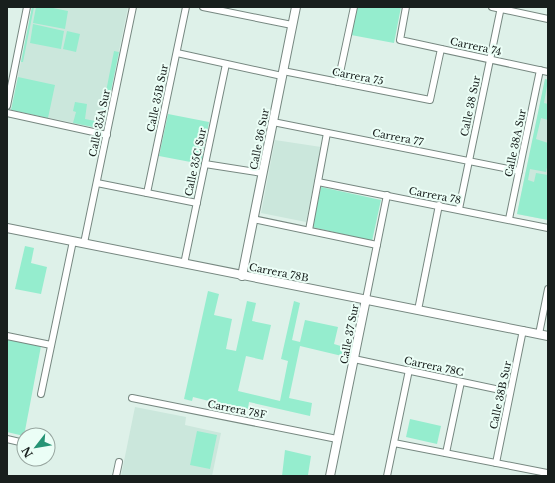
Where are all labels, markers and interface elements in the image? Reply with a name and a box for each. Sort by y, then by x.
street label: Carrera 74 [449,35,503,58]
street label: Calle 35B Sur [144,63,171,133]
street label: Carrera 75 [331,65,385,88]
street label: Calle 38 Sur [458,74,483,138]
street label: Calle 35A Sur [86,88,113,158]
street label: Calle 36 Sur [247,107,272,171]
street label: Calle 38A Sur [502,108,529,178]
street label: Carrera 77 [371,126,426,149]
street label: Calle 35C Sur [182,127,209,197]
street label: Carrera 78 [408,184,462,207]
street label: Carrera 78B [248,260,310,285]
street label: Calle 37 Sur [337,303,362,365]
street label: Carrera 78C [403,354,465,379]
street label: Calle 38B Sur [487,360,514,430]
street label: Carrera 78F [206,397,268,422]
north arrow [16,427,56,467]
text: N [18,444,36,460]

